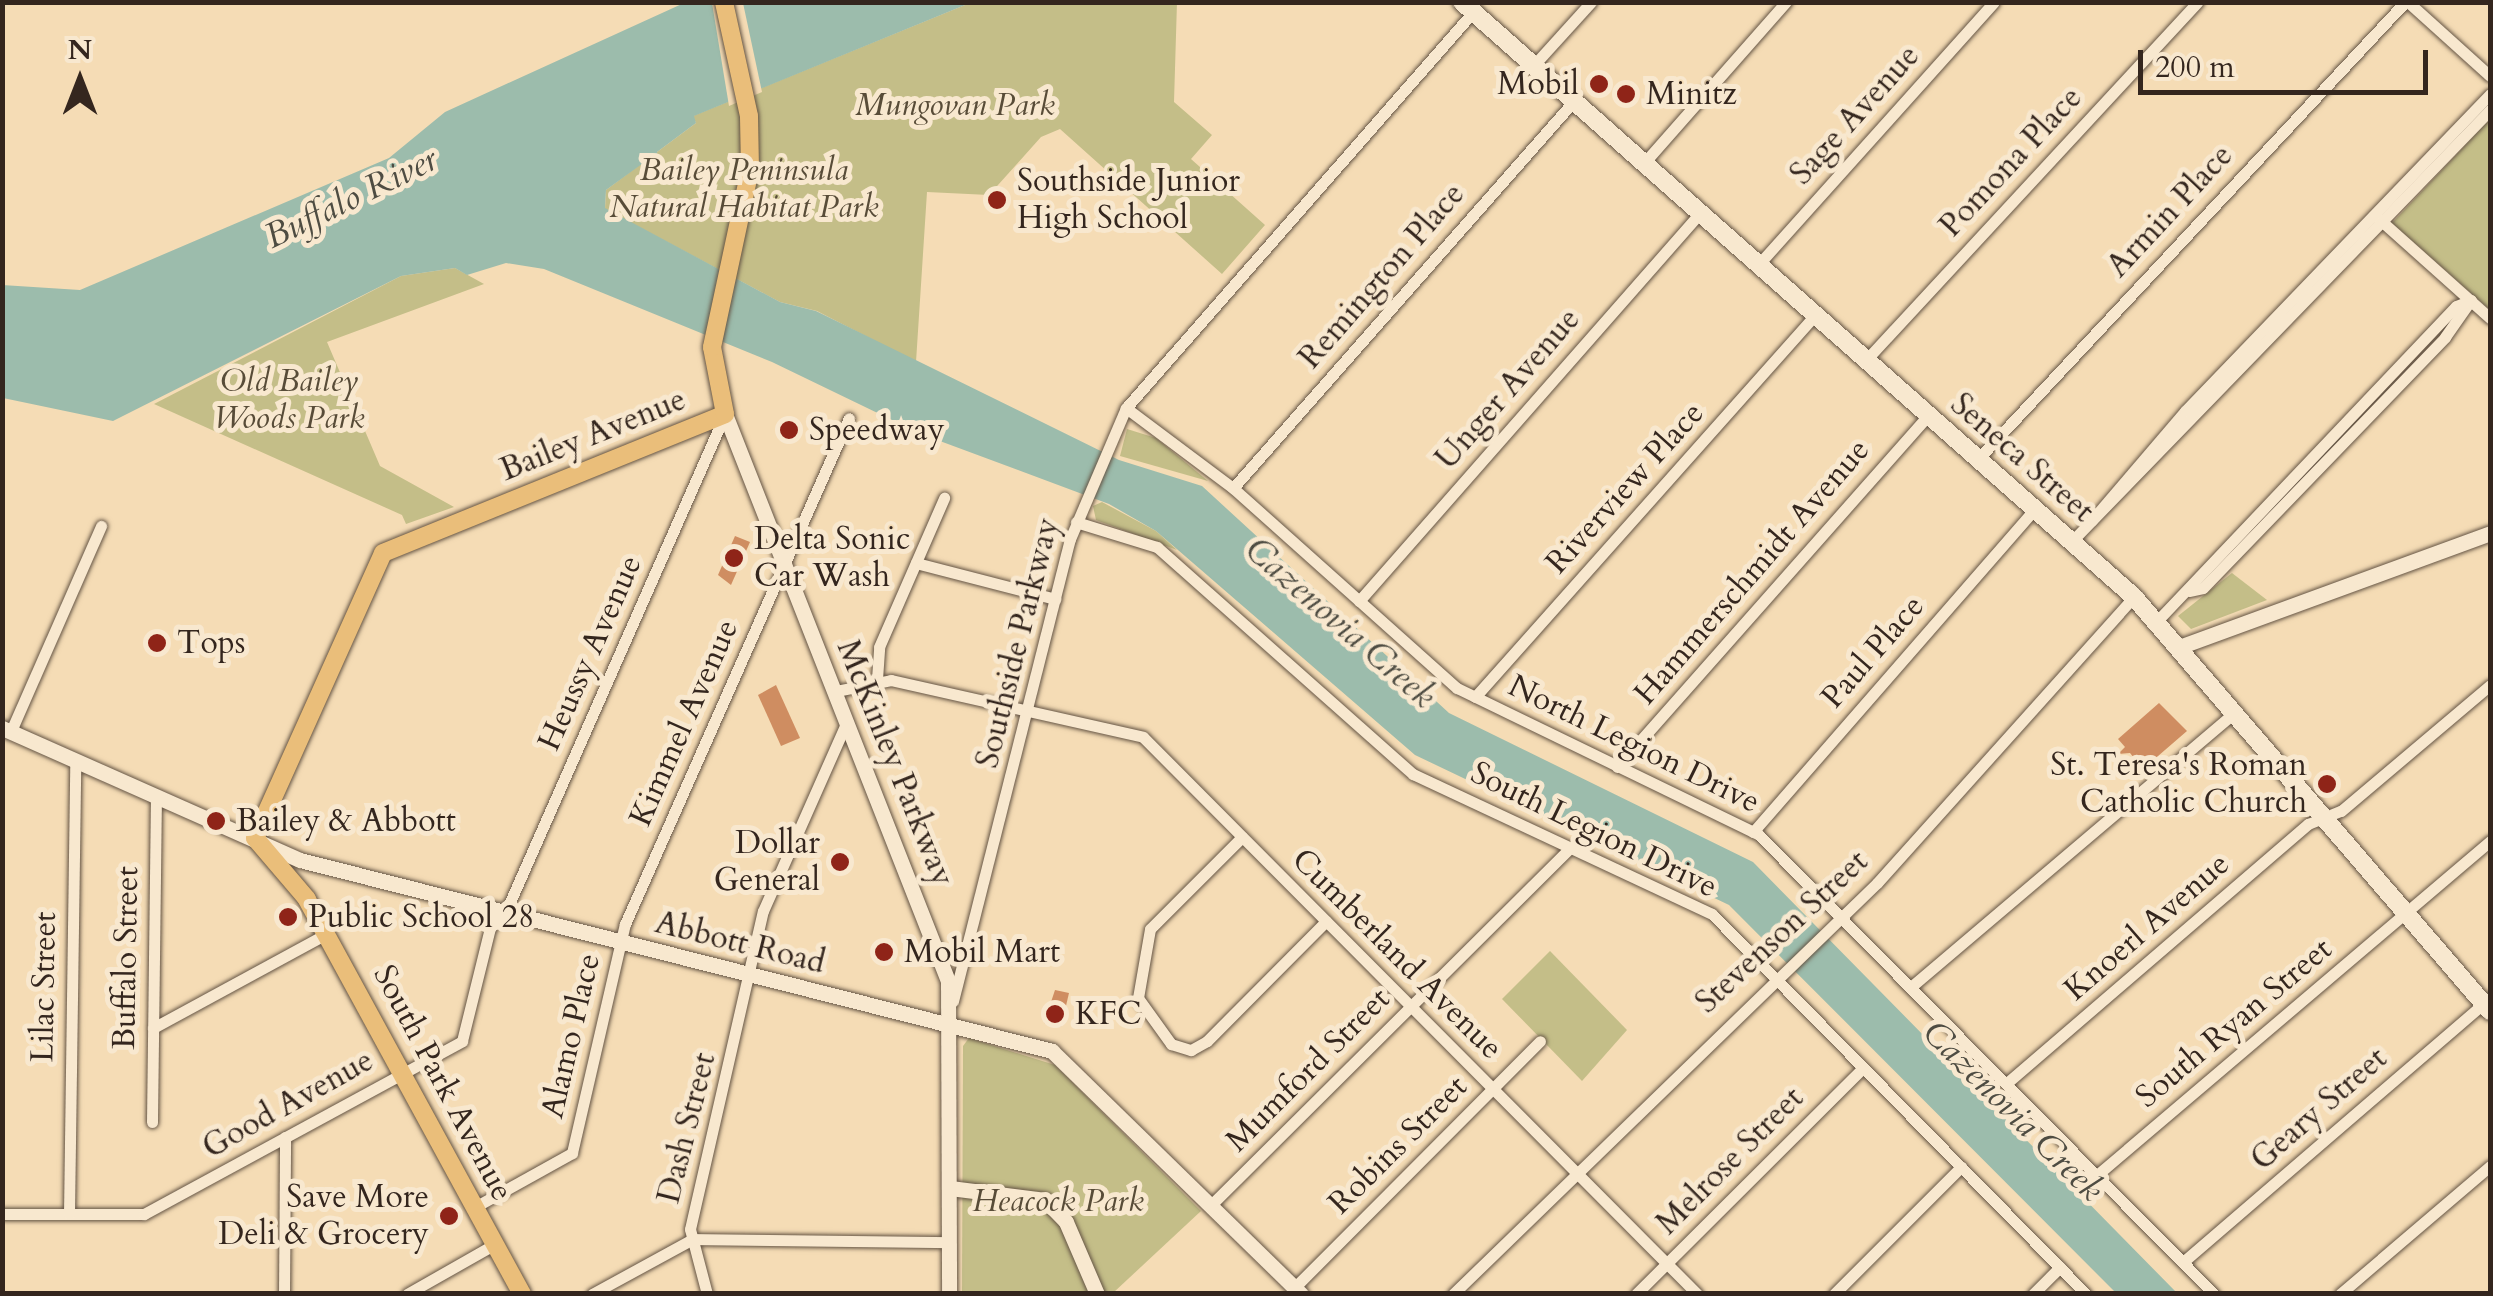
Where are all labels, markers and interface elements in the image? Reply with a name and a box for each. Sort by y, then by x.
north arrow [30,30,130,130]
scale bar [2143,30,2433,92]
text: N [68,31,92,69]
street label: Sage Avenue [1782,37,1928,193]
text: 200 m [2155,47,2235,88]
place label: Mobil [1497,65,1579,103]
marker: Mobil [1588,73,1610,95]
place label: Minitz [1646,75,1737,113]
street label: Pomona Place [1932,79,2090,245]
marker: Minitz [1615,83,1637,105]
park label: Mungovan Park [855,86,1055,124]
street label: Armin Place [2099,137,2241,285]
water label: Buffalo River [258,138,444,258]
park label: Bailey Peninsula Natural Habitat Park [609,152,879,227]
place label: Southside Junior High School [1017,163,1240,238]
street label: Remington Place [1291,175,1473,377]
marker: Southside Junior High School [986,189,1008,211]
street label: Unger Avenue [1428,301,1588,477]
park label: Old Bailey Woods Park [213,363,365,438]
street label: Bailey Avenue [495,380,691,490]
street label: Seneca Street [1943,385,2101,531]
street label: Riverview Place [1538,394,1712,582]
place label: Speedway [809,411,945,449]
marker: Speedway [778,419,800,441]
street label: Hammerschmidt Avenue [1626,431,1878,713]
street label: Southside Parkway [968,514,1068,772]
place label: Delta Sonic Car Wash [754,521,910,596]
water label: Cazenovia Creek [1236,529,1444,717]
marker: Delta Sonic Car Wash [723,547,745,569]
street label: Heussy Avenue [530,549,650,757]
street label: Paul Place [1814,588,1932,716]
street label: Kimmel Avenue [621,614,747,832]
place label: Tops [177,624,246,662]
marker: Tops [146,632,168,654]
street label: McKinley Parkway [828,634,962,892]
street label: North Legion Drive [1502,667,1766,821]
place label: St. Teresa's Roman Catholic Church [2050,747,2307,822]
street label: South Legion Drive [1464,754,1724,906]
marker: St. Teresa's Roman Catholic Church [2316,773,2338,795]
place label: Bailey & Abbott [236,802,456,840]
marker: Bailey & Abbott [205,810,227,832]
place label: Dollar General [714,825,820,900]
street label: Cumberland Avenue [1284,841,1510,1067]
street label: Stevenson Street [1688,842,1876,1022]
street label: Knoerl Avenue [2057,845,2237,1009]
marker: Dollar General [829,851,851,873]
street label: Buffalo Street [105,866,147,1050]
place label: Public School 28 [308,898,534,936]
street label: Abbott Road [651,903,829,983]
marker: Public School 28 [277,906,299,928]
street label: Lilac Street [23,911,65,1063]
street label: South Ryan Street [2128,930,2340,1116]
place label: Mobil Mart [904,933,1060,971]
marker: Mobil Mart [873,941,895,963]
street label: Alamo Place [533,950,609,1122]
street label: South Park Avenue [365,959,521,1207]
street label: Mumford Street [1218,980,1398,1160]
place label: KFC [1075,995,1142,1033]
marker: KFC [1044,1003,1066,1025]
water label: Cazenovia Creek [1914,1012,2112,1210]
street label: Geary Street [2243,1039,2395,1179]
street label: Good Avenue [196,1041,380,1167]
street label: Dash Street [650,1049,724,1207]
street label: Robins Street [1321,1068,1475,1222]
street label: Melrose Street [1648,1079,1812,1243]
place label: Save More Deli & Grocery [218,1179,429,1254]
park label: Heacock Park [972,1182,1144,1220]
marker: Save More Deli & Grocery [438,1205,460,1227]

